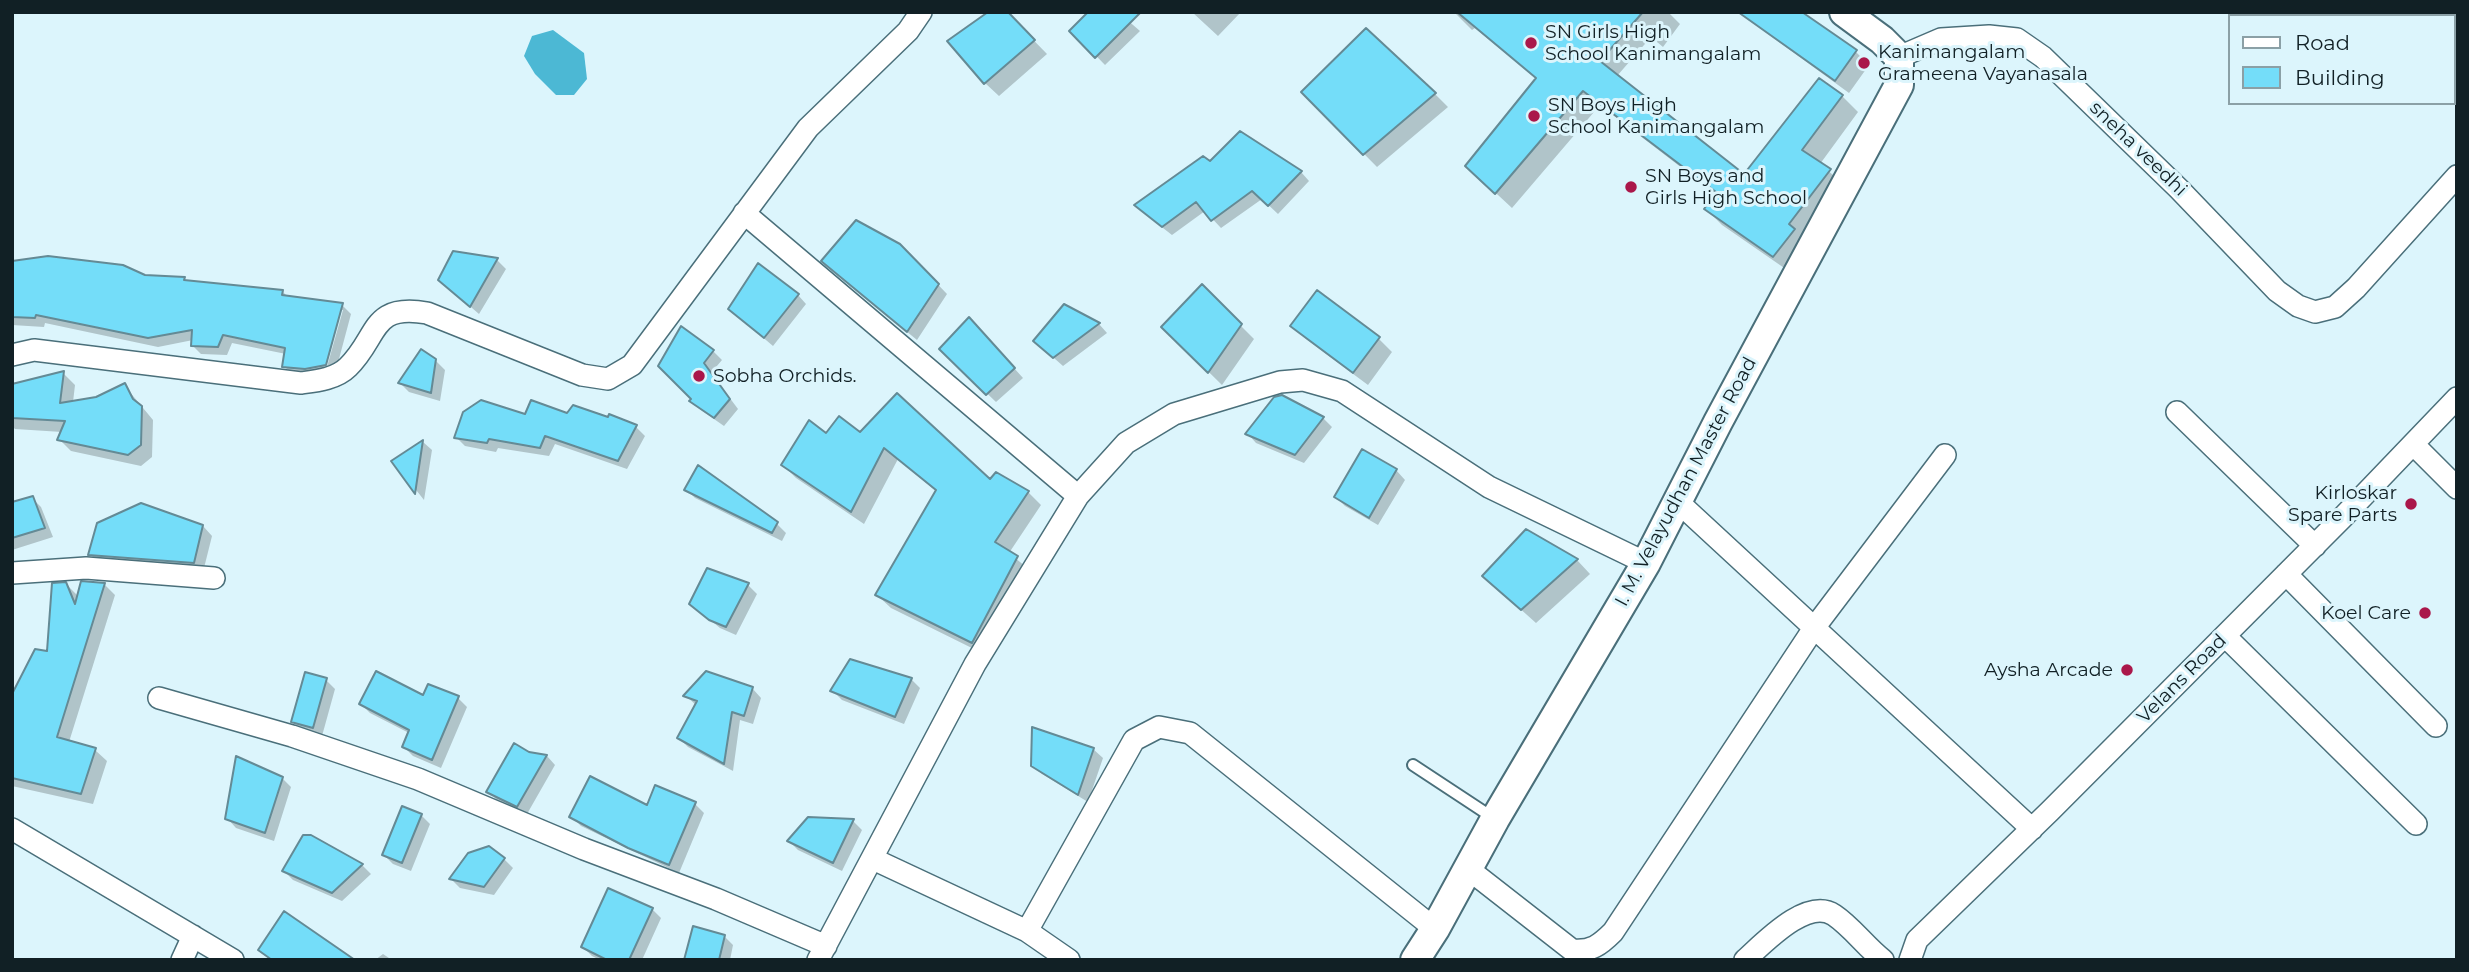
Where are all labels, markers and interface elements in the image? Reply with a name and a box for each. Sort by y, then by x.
legend [2228,14,2455,105]
place label: SN Girls High School Kanimangalam [1545,21,1761,65]
text: Road [2295,30,2350,55]
marker: SN Girls High School Kanimangalam [1523,35,1539,51]
place label: Kanimangalam Grameena Vayanasala [1878,41,2088,85]
marker: Kanimangalam Grameena Vayanasala [1856,55,1872,71]
text: Building [2295,65,2385,90]
place label: SN Boys High School Kanimangalam [1548,94,1764,138]
street label: sneha veedhi [2085,97,2191,201]
marker: SN Boys High School Kanimangalam [1526,108,1542,124]
place label: SN Boys and Girls High School [1645,165,1807,209]
marker: SN Boys and Girls High School [1623,179,1639,195]
street label: I. M. Velayudhan Master Road [1610,353,1762,611]
place label: Sobha Orchids. [713,365,857,387]
marker: Sobha Orchids. [691,368,707,384]
place label: Kirloskar Spare Parts [2288,482,2397,526]
marker: Kirloskar Spare Parts [2403,496,2419,512]
place label: Koel Care [2321,602,2411,624]
marker: Koel Care [2417,605,2433,621]
street label: Velans Road [2133,630,2231,728]
place label: Aysha Arcade [1984,659,2113,681]
marker: Aysha Arcade [2119,662,2135,678]

